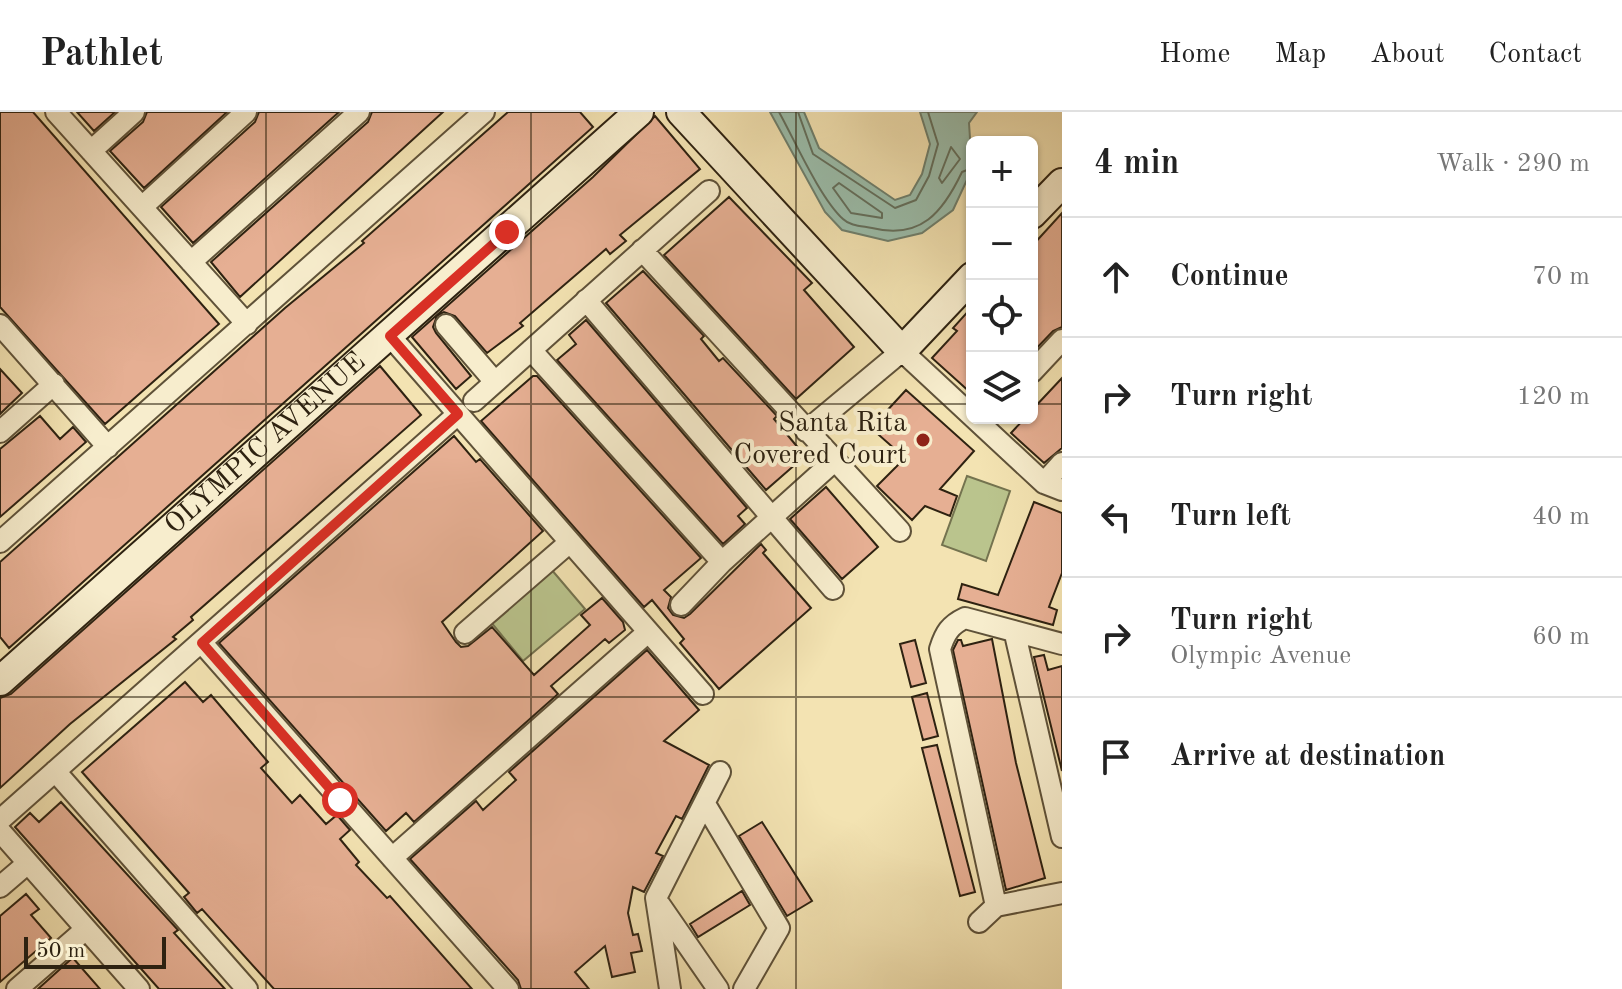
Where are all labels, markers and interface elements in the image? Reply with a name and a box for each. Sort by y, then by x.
text: Pathlet [40,36,163,74]
text: Home [1159,41,1230,69]
text: Map [1274,41,1326,69]
text: About [1370,41,1445,69]
text: Contact [1489,41,1582,69]
map controls [966,136,1038,424]
button: + [966,136,1038,208]
text: 4 min [1094,147,1179,181]
text: Walk · 290 m [1436,151,1590,177]
button: − [966,208,1038,280]
route end [489,214,525,250]
icon: ahead [1094,255,1138,299]
text: Continue [1170,262,1289,292]
text: 70 m [1532,264,1590,290]
button: locate [966,280,1038,352]
street label: OLYMPIC AVENUE [160,348,371,540]
button: layers [966,352,1038,424]
icon: right [1094,375,1138,419]
text: Turn right [1170,382,1312,412]
text: 120 m [1517,384,1590,410]
place label: Santa Rita Covered Court [733,410,907,470]
marker: Santa Rita Covered Court [914,431,932,449]
icon: left [1094,495,1138,539]
text: Turn left [1170,502,1291,532]
text: 40 m [1532,504,1590,530]
text: Turn right [1170,606,1312,636]
icon: right [1094,615,1138,659]
text: 60 m [1532,624,1590,650]
text: Olympic Avenue [1170,643,1351,669]
icon: arrive [1094,735,1138,779]
text: Arrive at destination [1170,742,1445,772]
route start [322,782,358,818]
scale bar [24,933,166,969]
text: 50 m [36,940,85,962]

